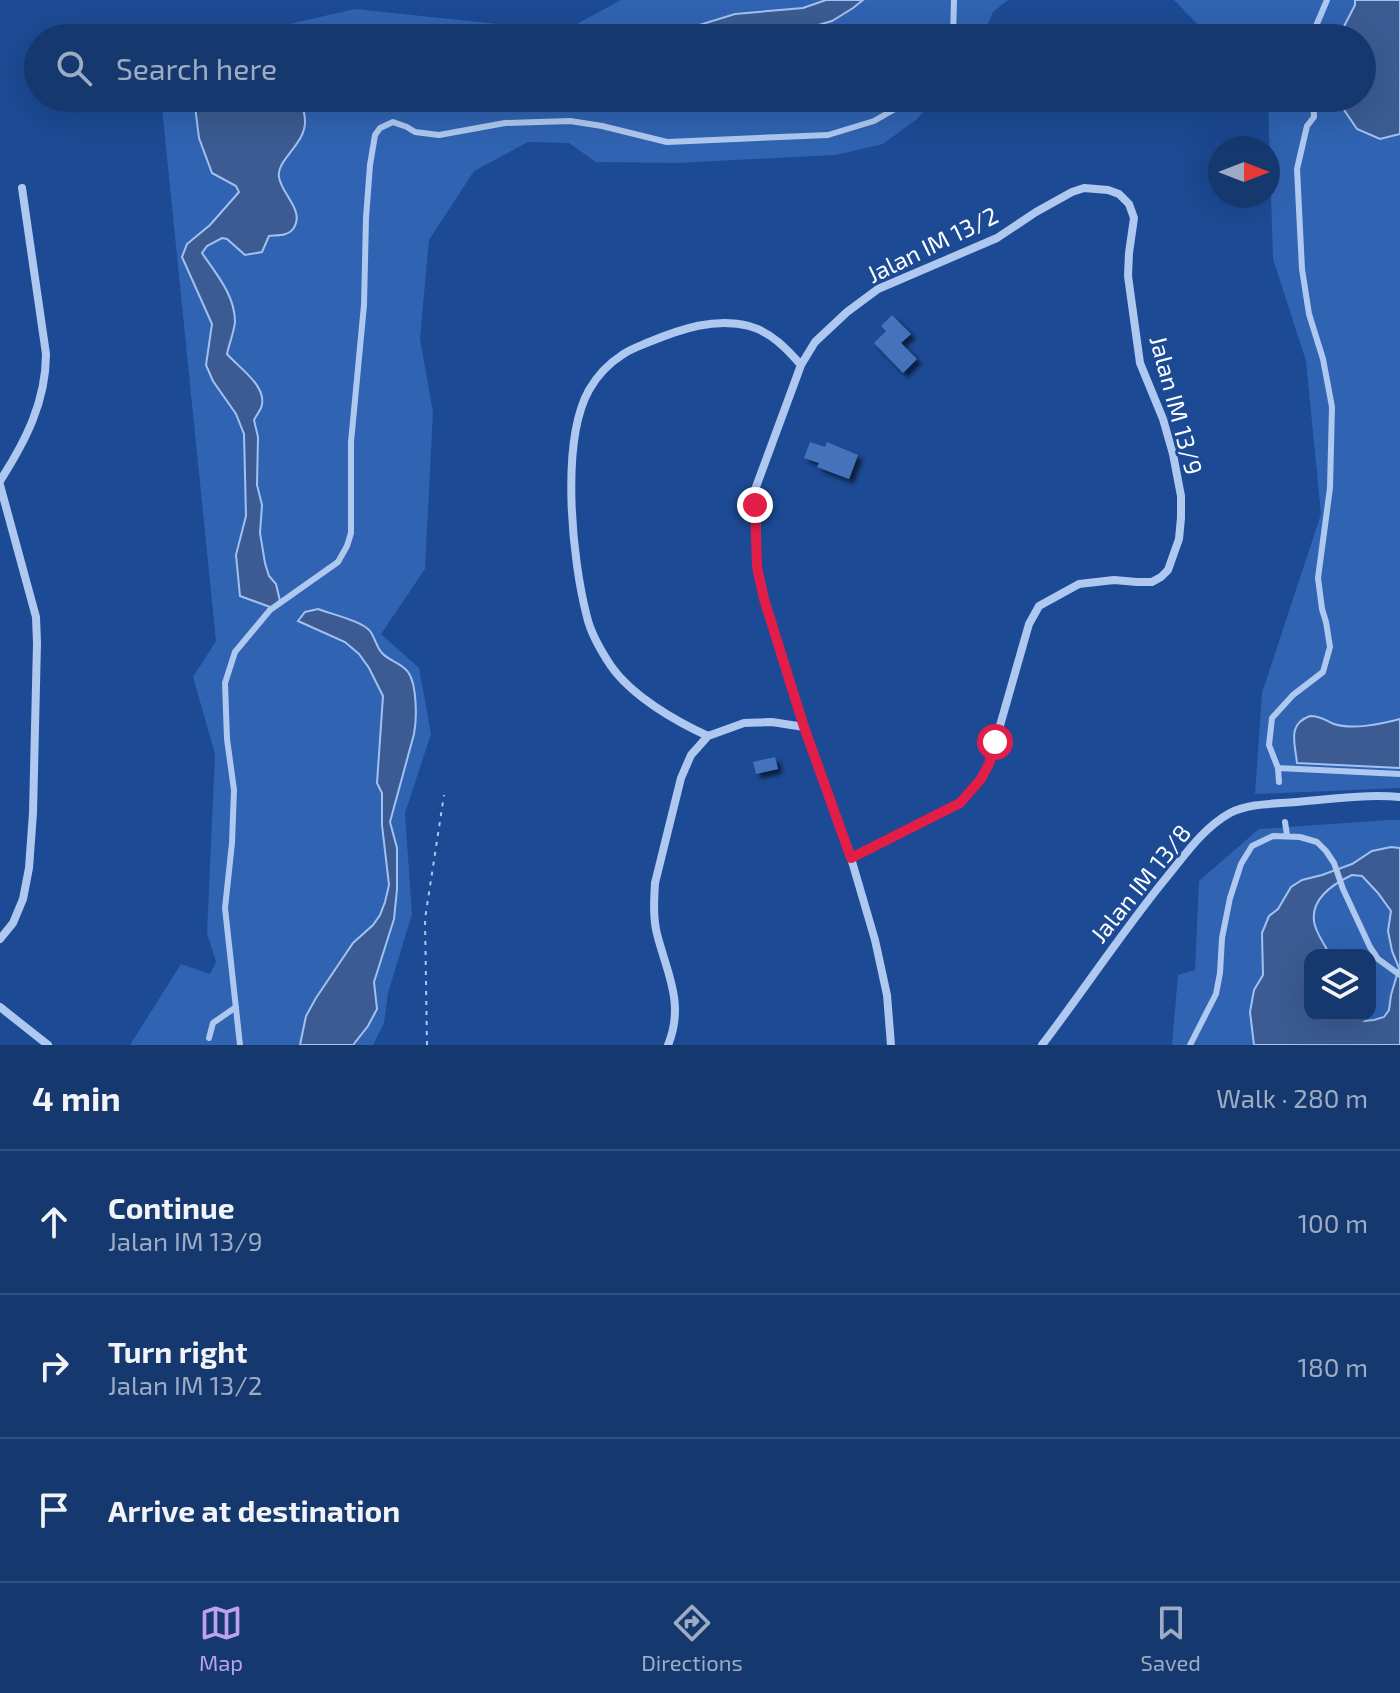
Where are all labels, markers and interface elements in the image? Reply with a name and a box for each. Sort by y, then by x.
search box [24,24,1376,112]
icon: search [52,46,96,90]
text: Search here [116,50,277,86]
north arrow [1208,136,1280,208]
street label: Jalan IM 13/2 [862,200,1002,288]
street label: Jalan IM 13/9 [1145,332,1209,478]
route end [737,487,773,523]
route start [977,724,1013,760]
street label: Jalan IM 13/8 [1084,818,1196,948]
map controls [1304,949,1376,1021]
button: layers [1304,949,1376,1021]
text: 4 min [32,1077,121,1118]
text: Walk · 280 m [1216,1082,1368,1113]
text: Continue [108,1189,235,1225]
icon: ahead [32,1200,76,1244]
text: 100 m [1298,1207,1368,1238]
text: Jalan IM 13/9 [108,1225,263,1256]
text: Turn right [108,1333,248,1369]
icon: right [32,1344,76,1388]
text: 180 m [1298,1351,1368,1382]
text: Jalan IM 13/2 [108,1369,262,1400]
icon: arrive [32,1488,76,1532]
text: Arrive at destination [108,1492,400,1528]
tab: Map [199,1601,243,1675]
tab: Directions [641,1601,743,1675]
tab: Saved [1141,1601,1201,1675]

